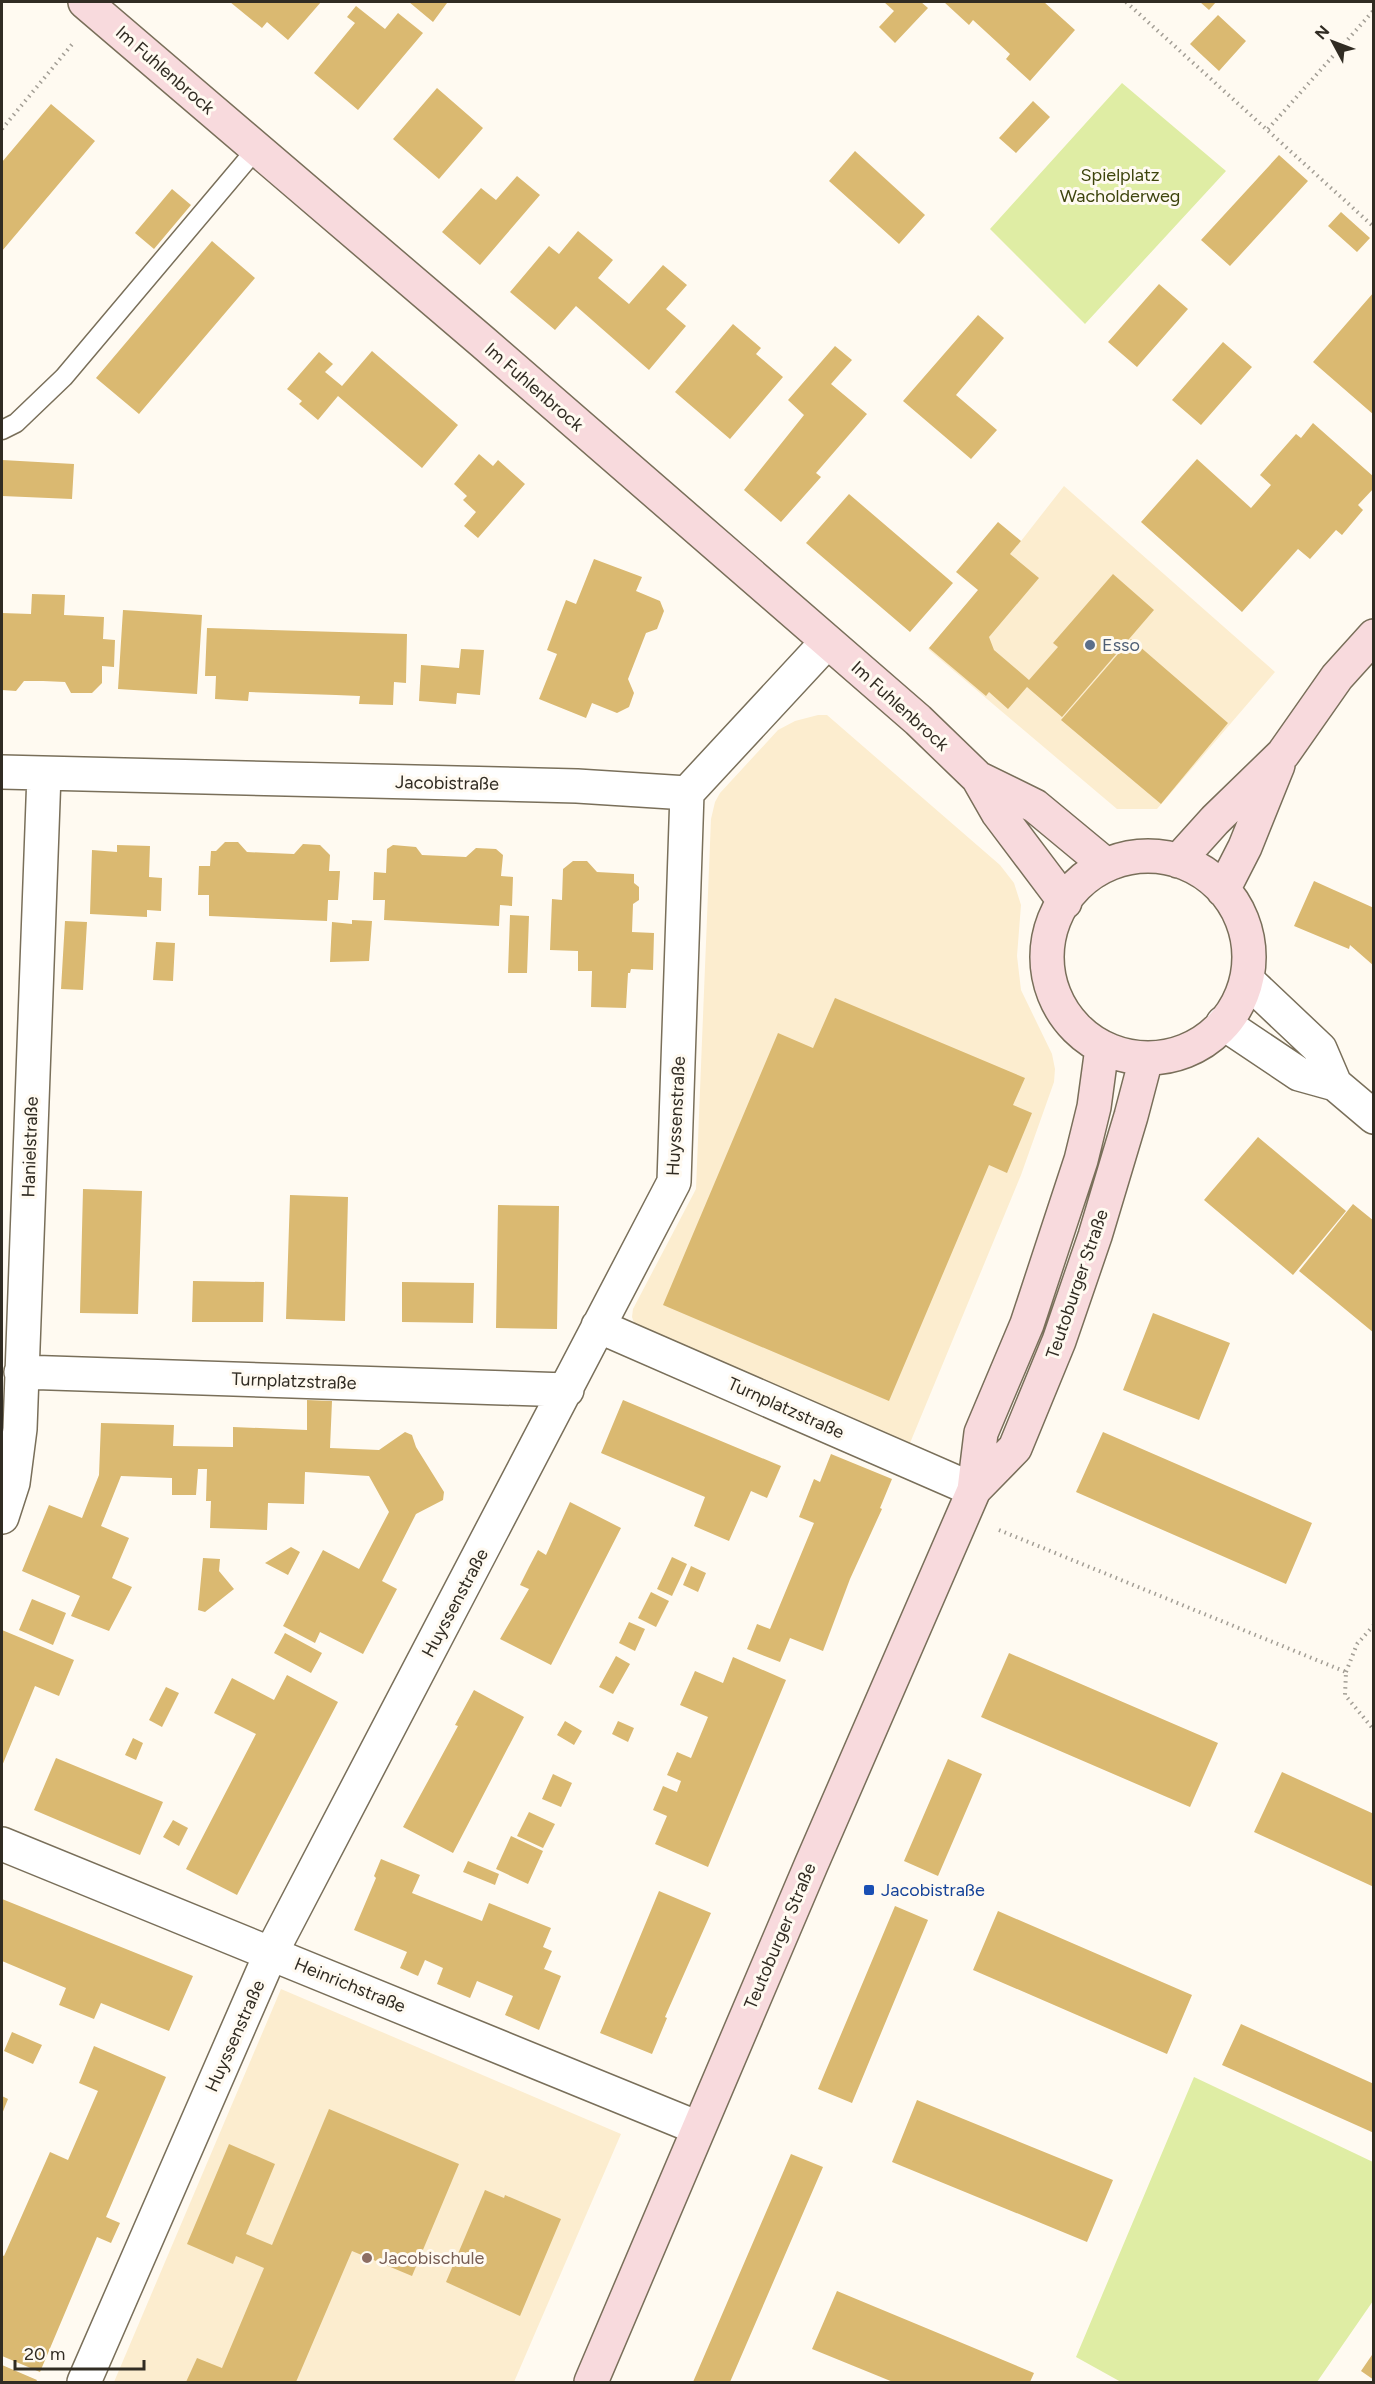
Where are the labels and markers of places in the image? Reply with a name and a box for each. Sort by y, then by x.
place label: Esso [1102,634,1140,656]
marker: Esso [1083,638,1097,652]
place label: Jacobistraße [881,1879,985,1901]
marker: Jacobistraße [862,1883,876,1897]
place label: Jacobischule [379,2247,485,2269]
marker: Jacobischule [360,2251,374,2265]

